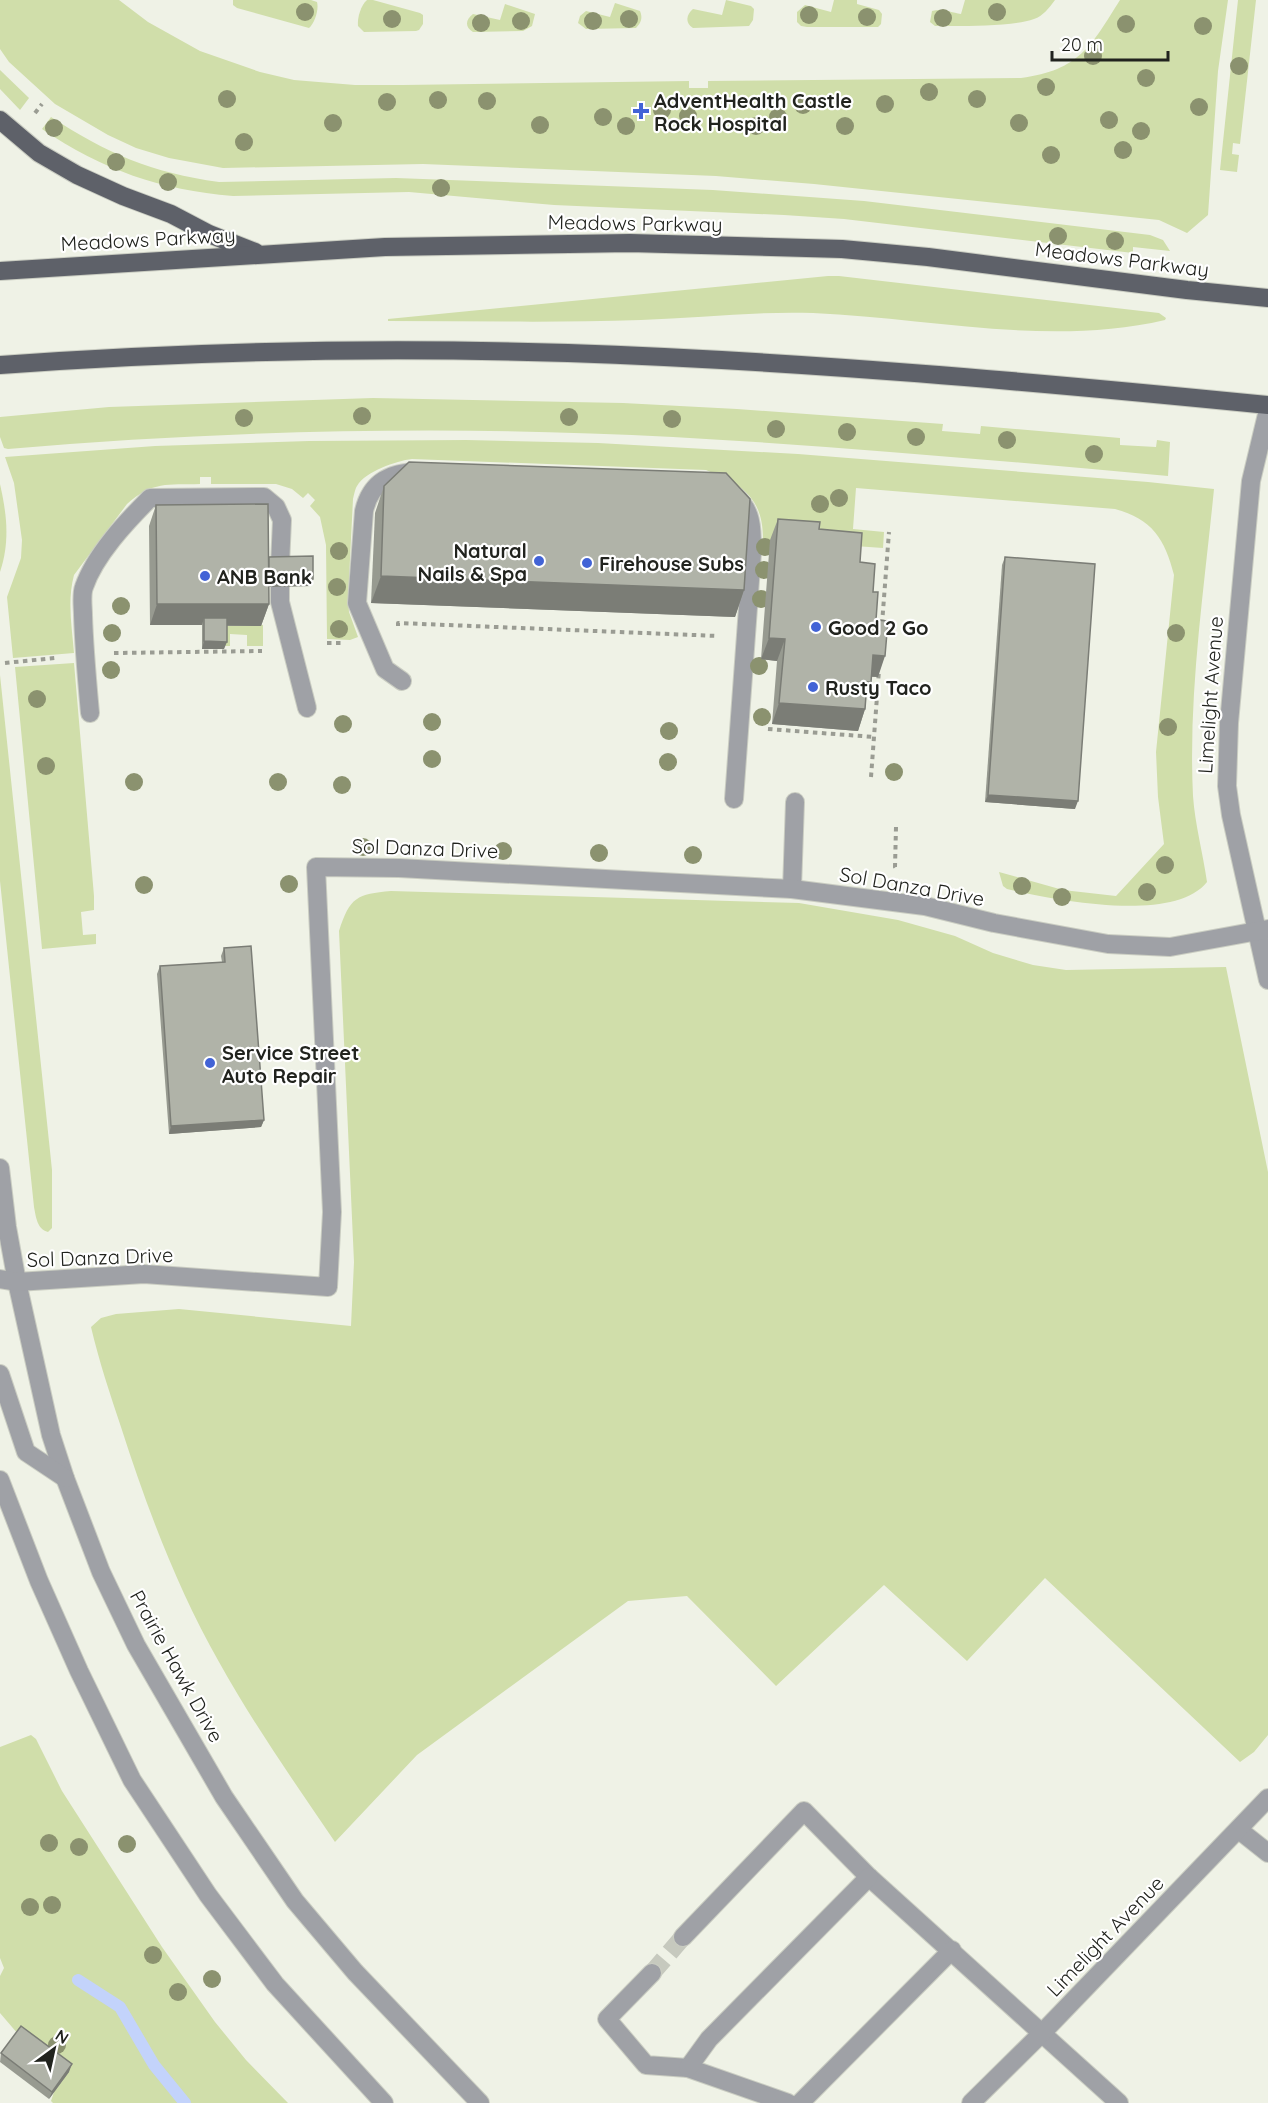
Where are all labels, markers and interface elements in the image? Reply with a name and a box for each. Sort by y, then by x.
scale bar [1052,24,1168,62]
text: 20 m [1061,33,1103,56]
place label: AdventHealth Castle Rock Hospital [654,88,852,136]
marker: AdventHealth Castle Rock Hospital [632,102,650,120]
street label: Meadows Parkway [547,209,723,237]
street label: Meadows Parkway [60,222,236,256]
street label: Meadows Parkway [1034,236,1210,282]
place label: Natural Nails & Spa [418,538,527,586]
place label: Firehouse Subs [599,551,744,576]
marker: Natural Nails & Spa [532,554,546,568]
marker: Firehouse Subs [580,556,594,570]
place label: ANB Bank [217,564,312,589]
marker: ANB Bank [198,569,212,583]
place label: Good 2 Go [828,615,928,640]
street label: Limelight Avenue [1192,615,1228,775]
marker: Good 2 Go [809,620,823,634]
place label: Rusty Taco [825,675,931,700]
marker: Rusty Taco [806,680,820,694]
street label: Sol Danza Drive [351,833,499,863]
street label: Sol Danza Drive [838,861,986,911]
place label: Service Street Auto Repair [222,1040,359,1088]
marker: Service Street Auto Repair [203,1056,217,1070]
street label: Sol Danza Drive [26,1242,174,1272]
street label: Prairie Hawk Drive [125,1585,229,1747]
street label: Limelight Avenue [1041,1871,1169,2001]
north arrow [24,2019,84,2079]
text: N [52,2025,73,2048]

